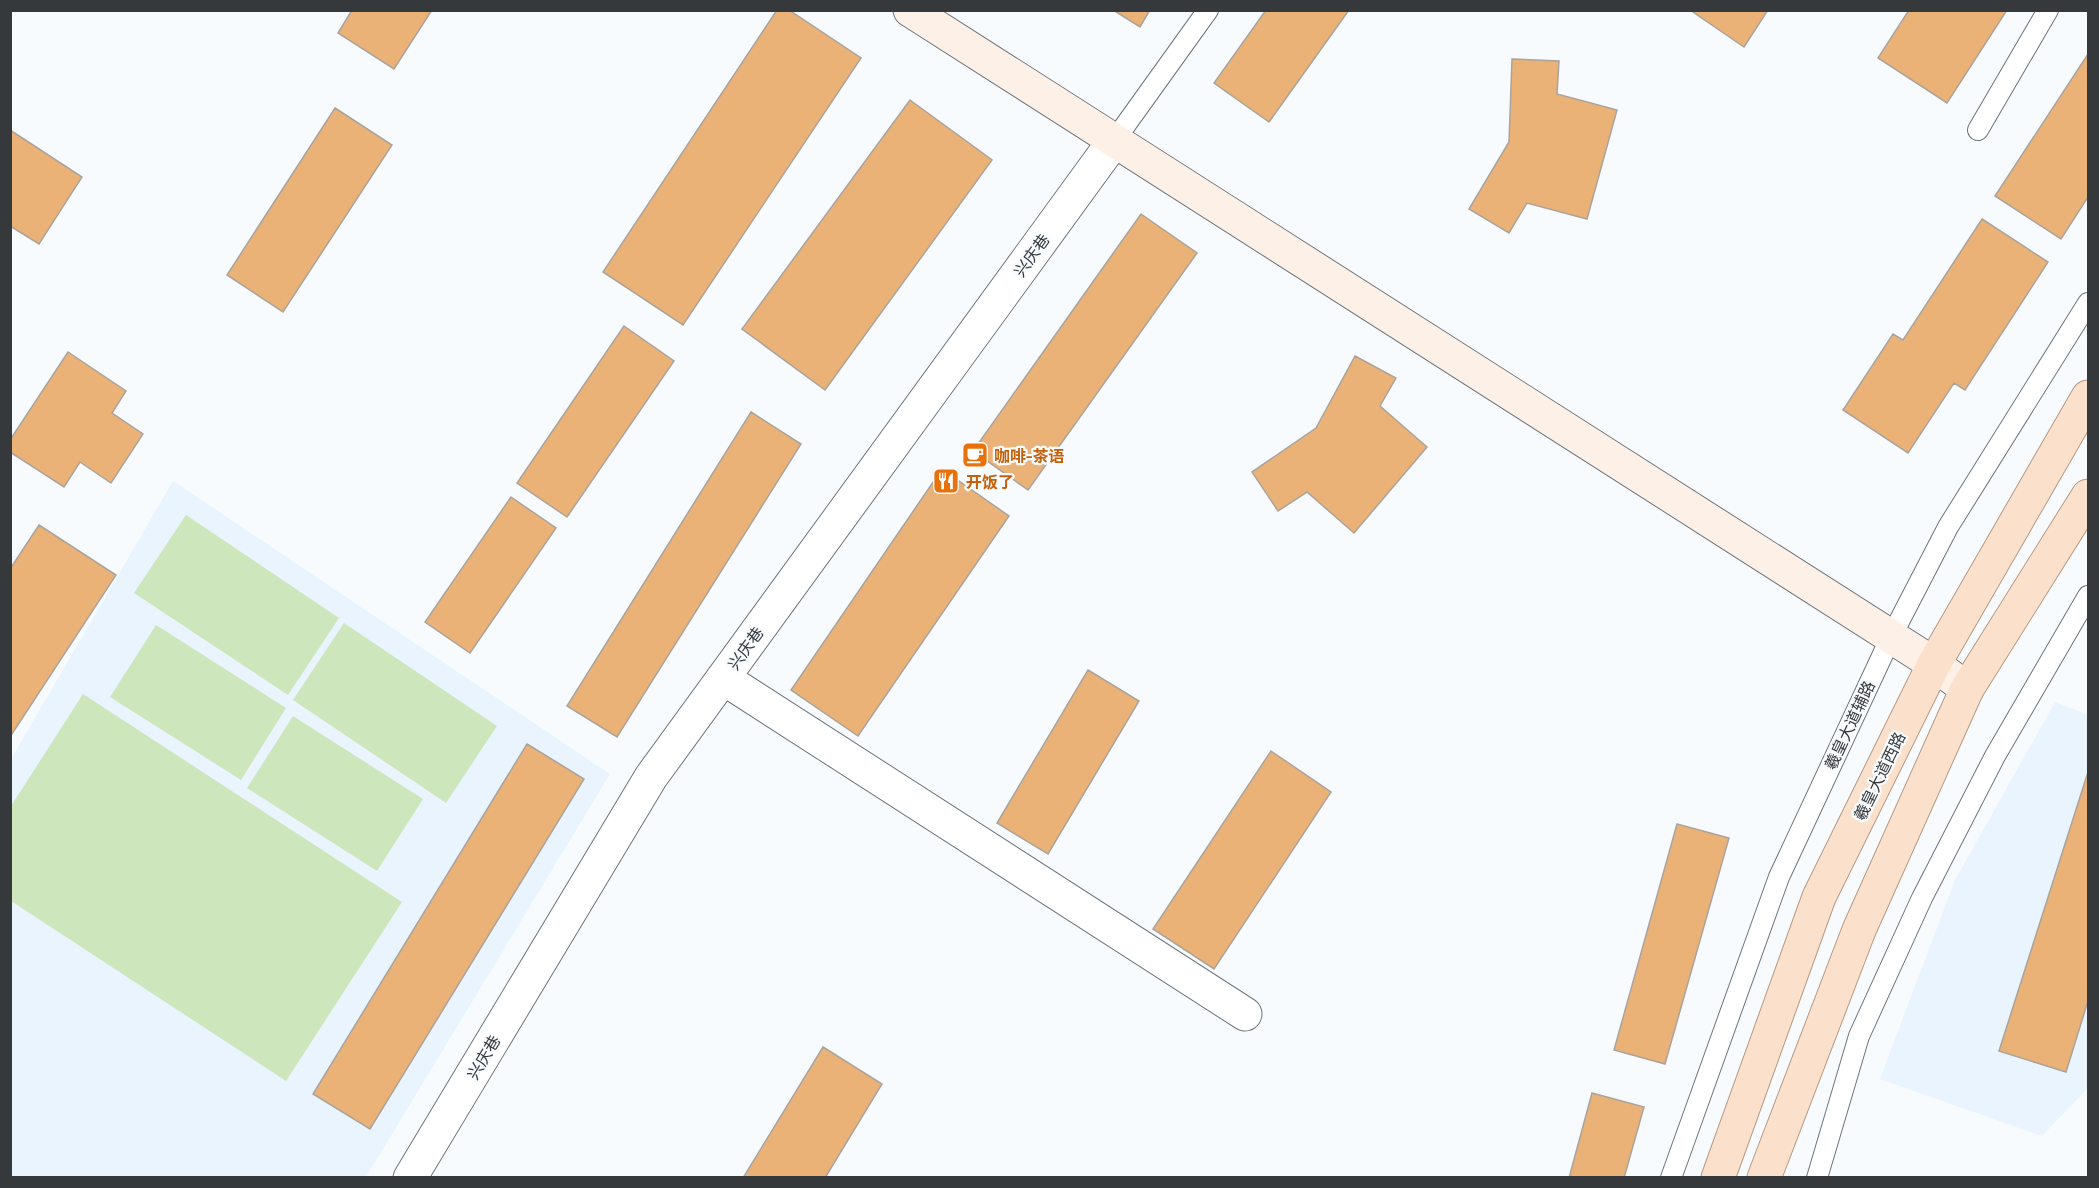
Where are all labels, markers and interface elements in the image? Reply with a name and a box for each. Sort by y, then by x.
street label: 兴庆巷 [1009,230,1053,280]
cafe icon: 咖啡-茶语 [960,440,990,470]
place label: 咖啡-茶语 [994,446,1065,465]
restaurant icon: 开饭了 [931,466,961,496]
place label: 开饭了 [966,472,1014,491]
street label: 兴庆巷 [723,623,767,673]
street label: 羲皇大道辅路 [1820,677,1878,773]
street label: 羲皇大道西路 [1849,729,1909,823]
street label: 兴庆巷 [462,1032,504,1082]

